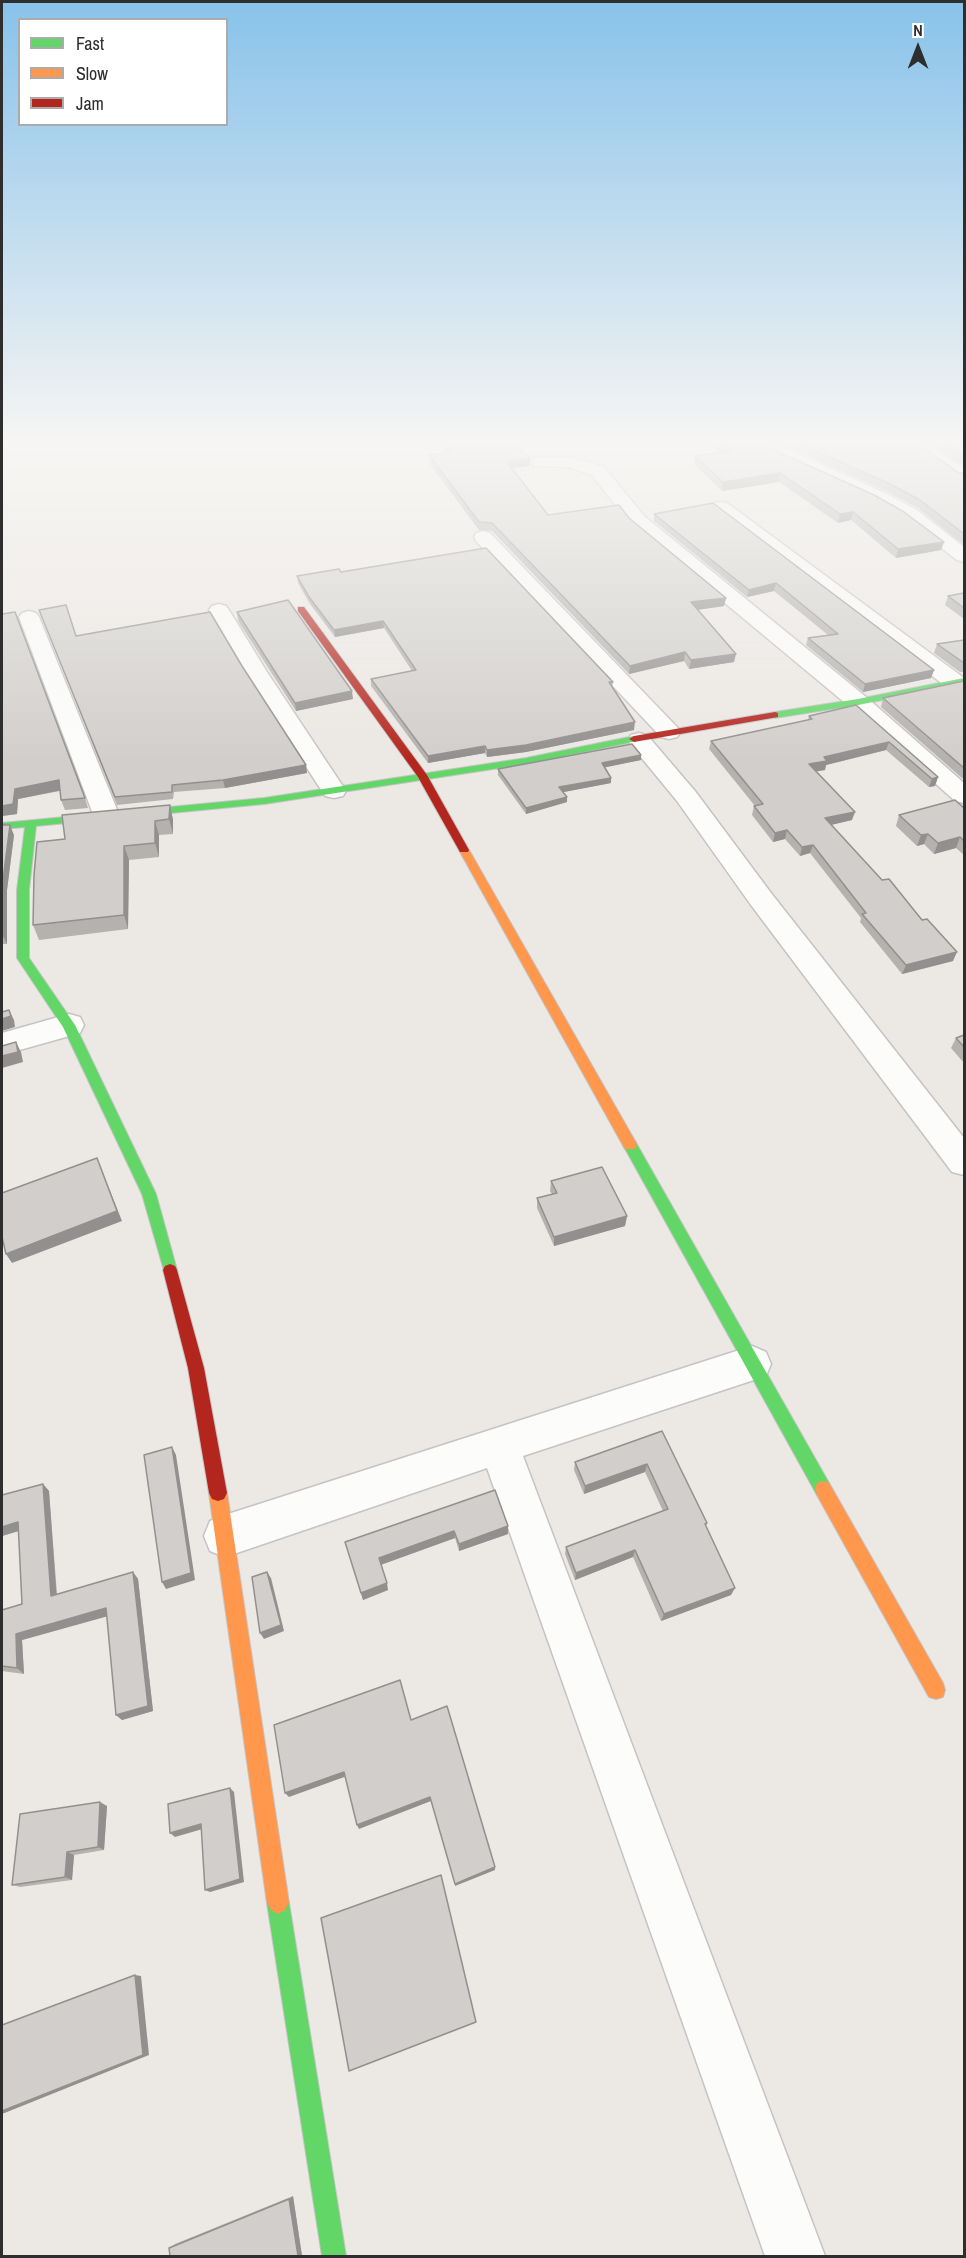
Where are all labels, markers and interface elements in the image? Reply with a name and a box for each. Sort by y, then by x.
legend [18,18,228,126]
north arrow [888,18,948,78]
text: N [913,19,923,41]
text: Fast [76,31,104,56]
text: Slow [76,61,108,86]
text: Jam [76,91,104,116]

